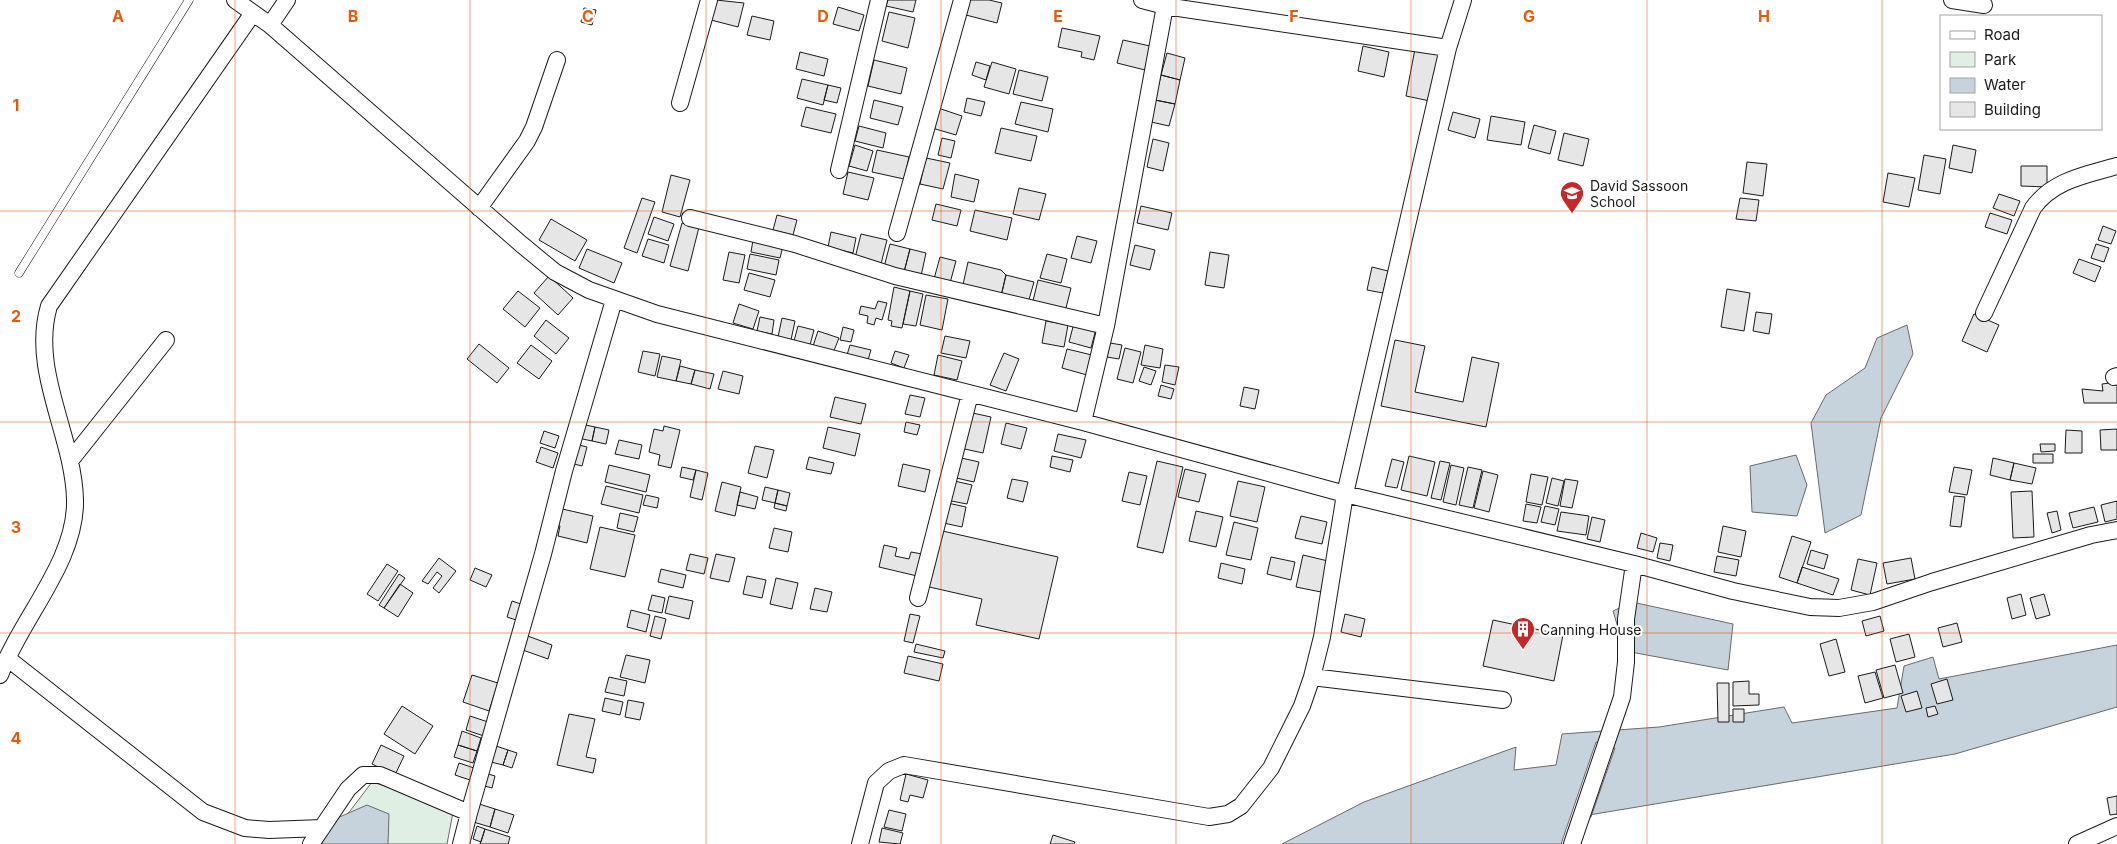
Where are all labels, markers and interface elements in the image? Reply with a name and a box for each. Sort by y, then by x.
text: A [112,6,124,26]
text: B [348,6,358,26]
text: C [582,6,594,26]
text: D [817,6,829,26]
text: E [1053,6,1063,26]
text: F [1289,6,1299,26]
text: G [1523,6,1535,26]
text: H [1758,6,1770,26]
legend [1940,15,2102,130]
text: Road [1984,25,2020,44]
text: Park [1984,50,2017,69]
text: Water [1984,75,2026,94]
text: 1 [13,95,19,115]
text: Building [1984,100,2041,119]
place label: David Sassoon School [1590,177,1688,210]
school or university icon: David Sassoon School [1559,180,1585,214]
text: 2 [11,306,21,326]
text: 3 [11,517,21,537]
building icon: Canning House [1510,616,1536,650]
place label: Canning House [1540,621,1641,638]
text: 4 [11,728,22,748]

